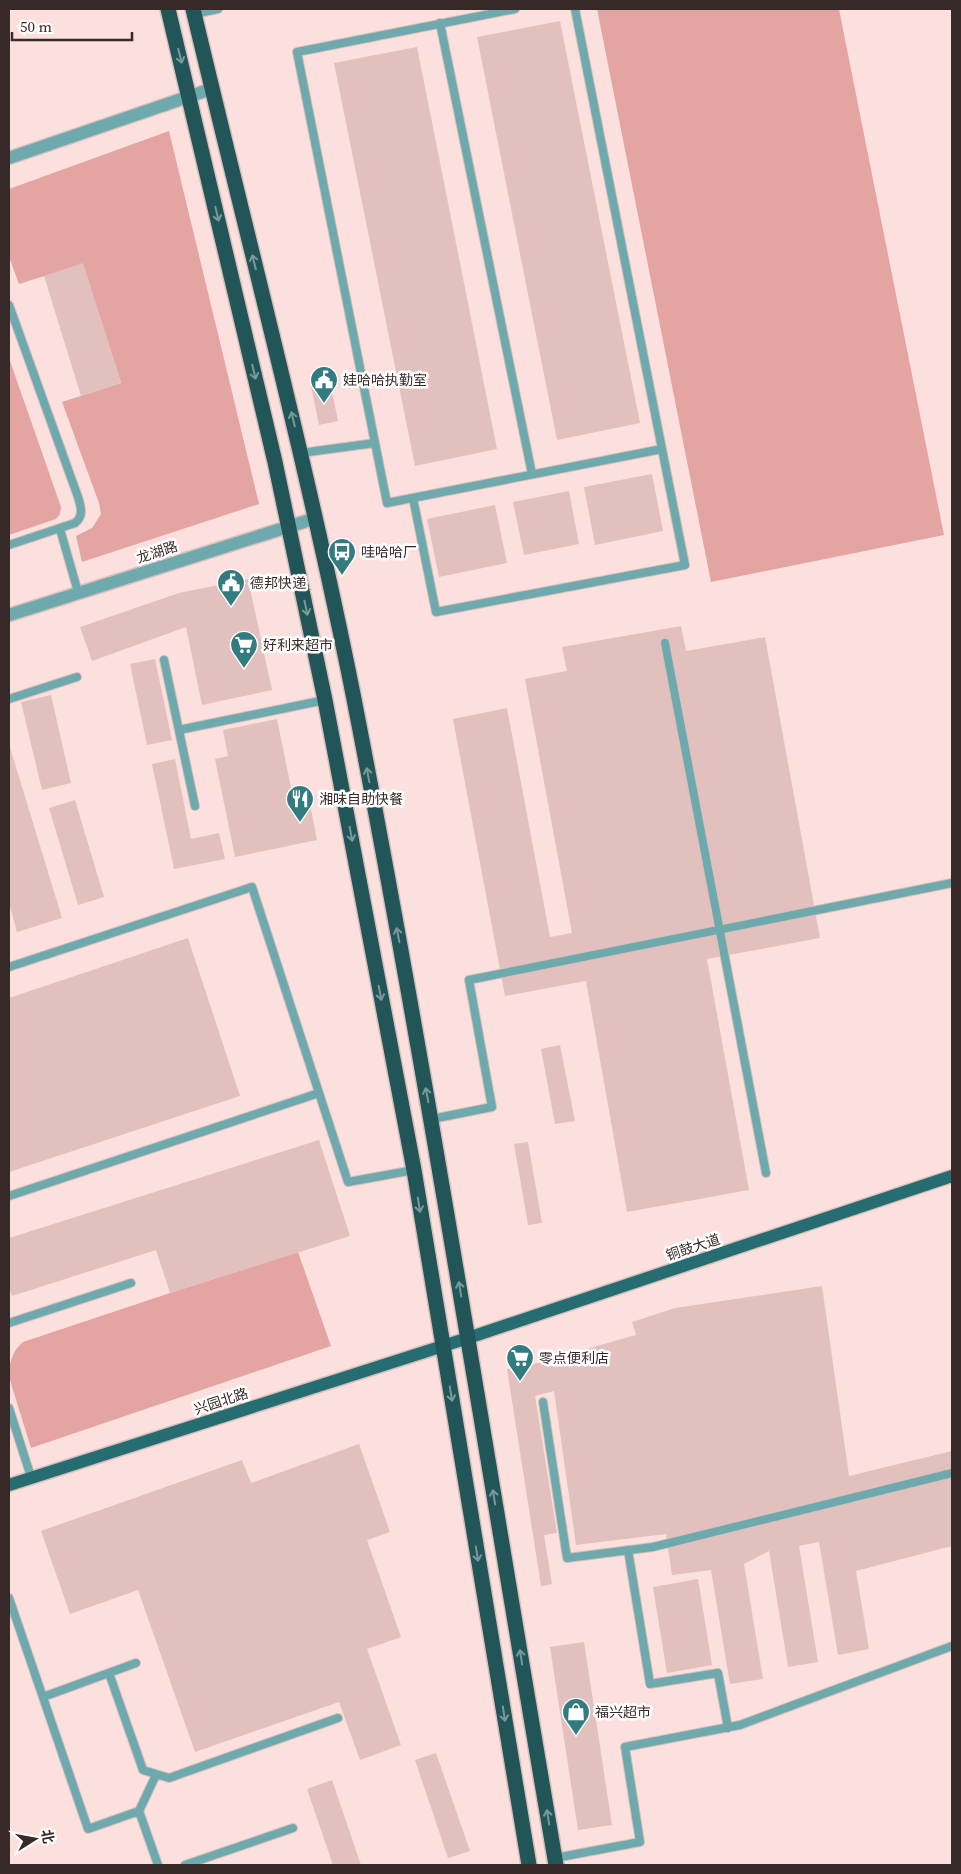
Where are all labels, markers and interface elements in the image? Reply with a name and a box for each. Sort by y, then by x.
scale bar [12,10,132,42]
text: 50 m [20,16,52,37]
one-way arrow [176,48,185,64]
one-way arrow [213,206,222,222]
one-way arrow [249,254,258,270]
one-way arrow [250,364,259,380]
public building icon: 娃哈哈执勤室 [309,365,339,404]
place label: 娃哈哈执勤室 [343,370,427,390]
one-way arrow [288,412,297,428]
street label: 龙湖路 [134,536,180,568]
bus stop icon: 哇哈哈厂 [327,537,357,576]
place label: 哇哈哈厂 [361,542,417,562]
public building icon: 德邦快递 [216,568,246,607]
place label: 德邦快递 [250,573,306,593]
one-way arrow [302,599,311,615]
supermarket icon: 好利来超市 [229,630,259,669]
place label: 好利来超市 [263,635,333,655]
one-way arrow [362,768,372,784]
restaurant icon: 湘味自助快餐 [285,784,315,823]
place label: 湘味自助快餐 [319,789,403,809]
one-way arrow [346,825,356,841]
one-way arrow [392,927,402,943]
one-way arrow [376,985,386,1001]
one-way arrow [422,1087,432,1103]
one-way arrow [415,1196,425,1212]
street label: 铜鼓大道 [663,1229,723,1265]
one-way arrow [454,1282,464,1298]
supermarket icon: 零点便利店 [505,1343,535,1382]
place label: 零点便利店 [539,1348,609,1368]
street label: 兴园北路 [191,1383,251,1419]
one-way arrow [446,1385,456,1401]
one-way arrow [489,1489,499,1505]
one-way arrow [473,1546,483,1562]
one-way arrow [516,1649,526,1665]
shop icon: 福兴超市 [561,1697,591,1736]
place label: 福兴超市 [595,1702,651,1722]
one-way arrow [499,1706,509,1722]
one-way arrow [542,1810,552,1826]
north arrow [10,1814,60,1864]
text: 北 [37,1828,59,1845]

